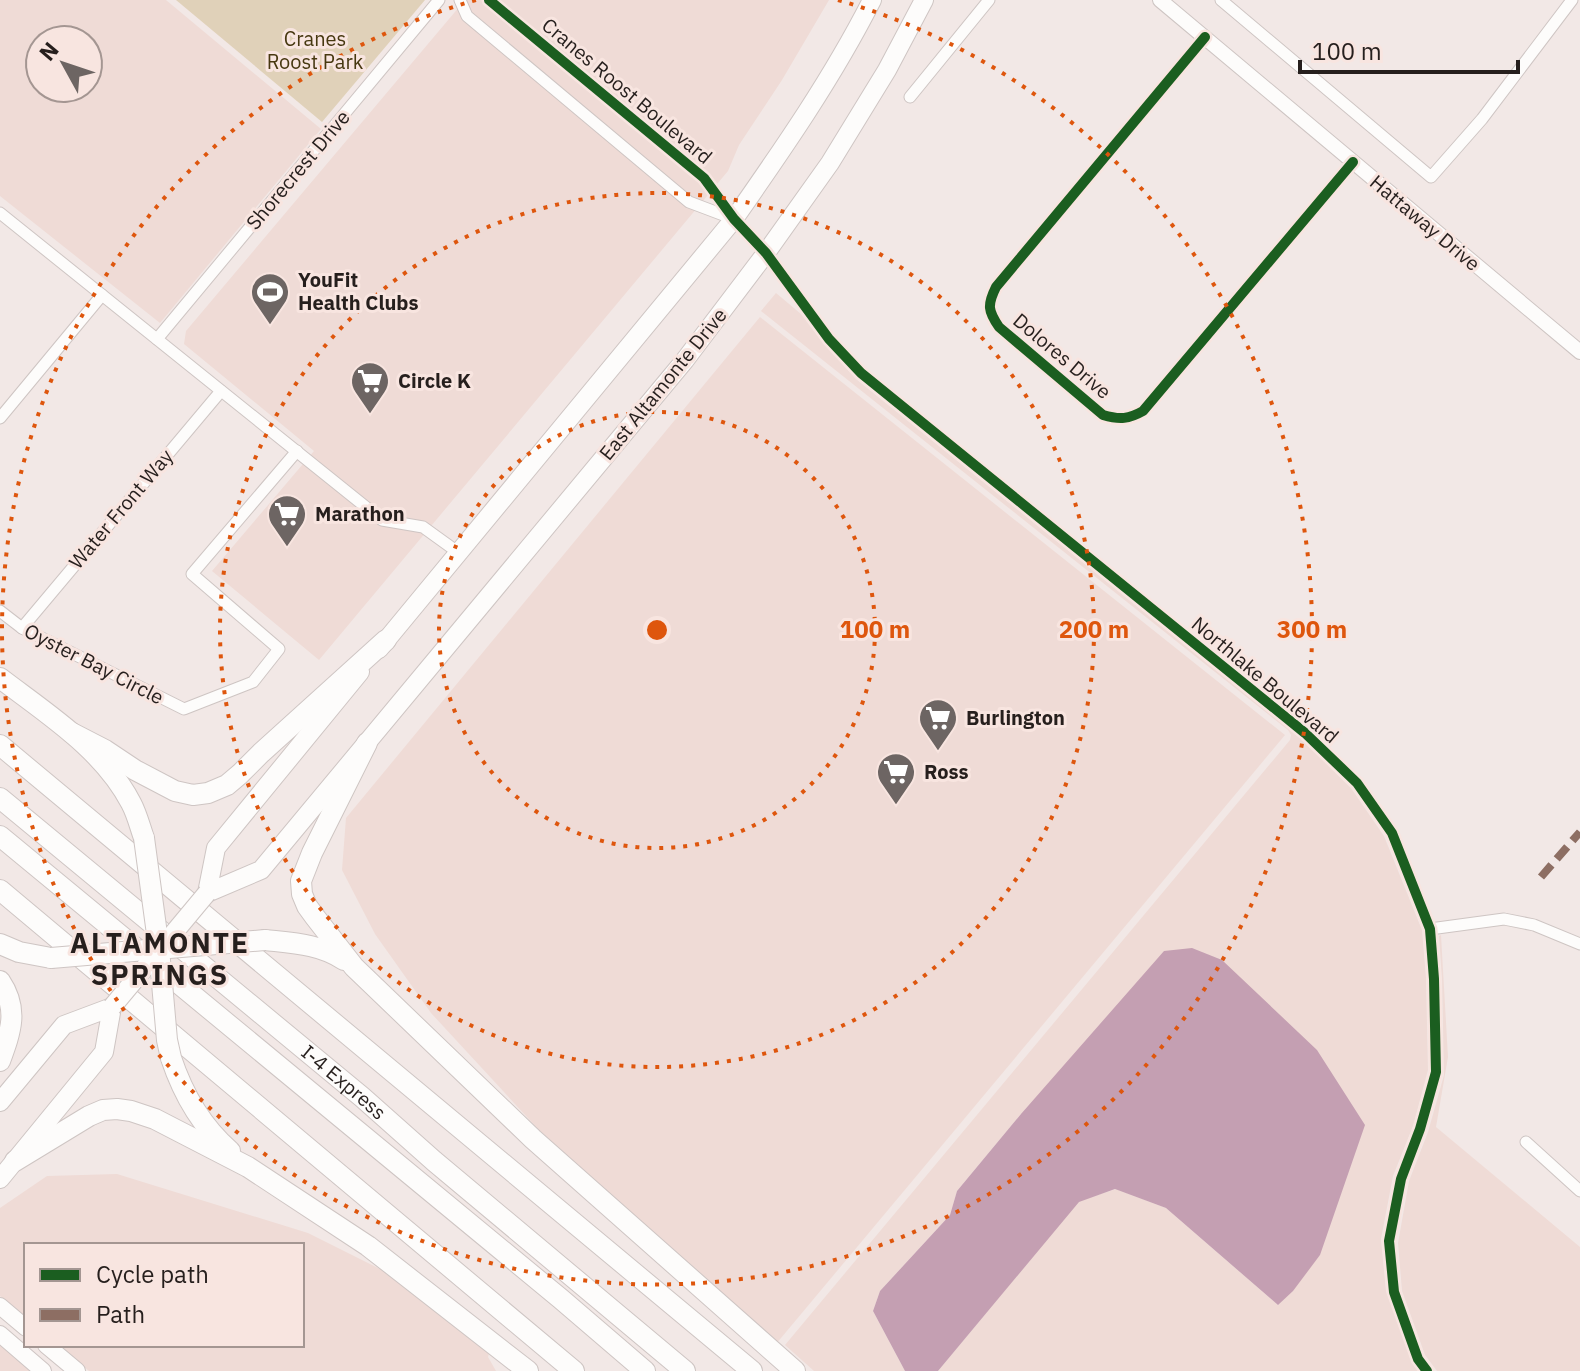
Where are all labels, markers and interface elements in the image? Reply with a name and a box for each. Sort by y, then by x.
street label: Cranes Roost Boulevard [537,11,718,170]
north arrow [24,24,104,104]
scale bar [1300,24,1518,74]
park label: Cranes Roost Park [267,25,364,75]
text: N [32,35,65,66]
text: 100 m [1312,35,1382,67]
street label: Shorecrest Drive [240,104,356,235]
street label: Hattaway Drive [1364,169,1486,277]
place label: YouFit Health Clubs [298,266,419,316]
sports icon: YouFit Health Clubs [249,271,291,326]
street label: East Altamonte Drive [593,302,732,465]
street label: Dolores Drive [1008,307,1117,405]
supermarket icon: Circle K [349,360,391,415]
place label: Circle K [398,367,471,394]
street label: Water Front Way [62,443,179,574]
supermarket icon: Marathon [266,493,308,548]
place label: Marathon [315,500,405,527]
street label: Northlake Boulevard [1186,610,1345,749]
text: 100 m [840,613,910,645]
text: 200 m [1059,613,1129,645]
text: 300 m [1277,613,1347,645]
centre of rings [643,616,671,644]
street label: Oyster Bay Circle [20,617,169,710]
supermarket icon: Burlington [917,697,959,752]
place label: Burlington [966,704,1065,731]
supermarket icon: Ross [875,751,917,806]
place label: Ross [924,758,968,785]
district label: ALTAMONTE SPRINGS [70,924,250,993]
street label: I-4 Express [296,1038,392,1125]
legend [24,1243,304,1347]
text: Cycle path [96,1258,209,1290]
text: Path [96,1298,145,1330]

